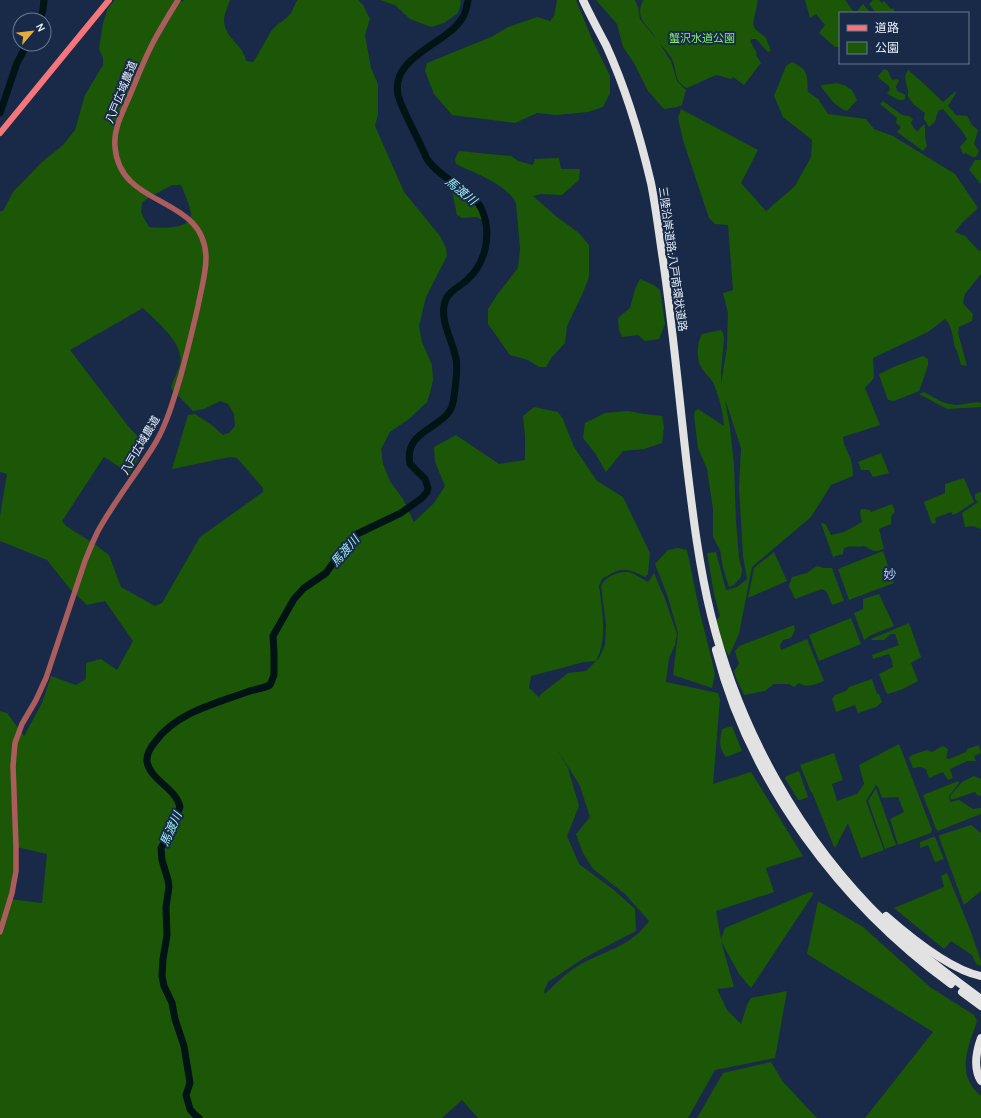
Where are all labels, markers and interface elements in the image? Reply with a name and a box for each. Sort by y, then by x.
north arrow [12,12,52,52]
legend [839,12,969,64]
text: N [33,21,48,34]
text: 道路 [875,21,899,35]
park label: 蟹沢水道公園 [669,32,735,45]
text: 公園 [875,41,899,55]
street label: 八戸広域農道 [103,59,140,125]
water label: 馬渡川 [443,174,481,209]
street label: 三陸沿岸道路;八戸南環状道路 [656,186,689,332]
street label: 八戸広域農道 [118,413,163,477]
water label: 馬渡川 [328,531,363,569]
district label: 妙 [883,567,897,582]
water label: 馬渡川 [157,808,186,848]

